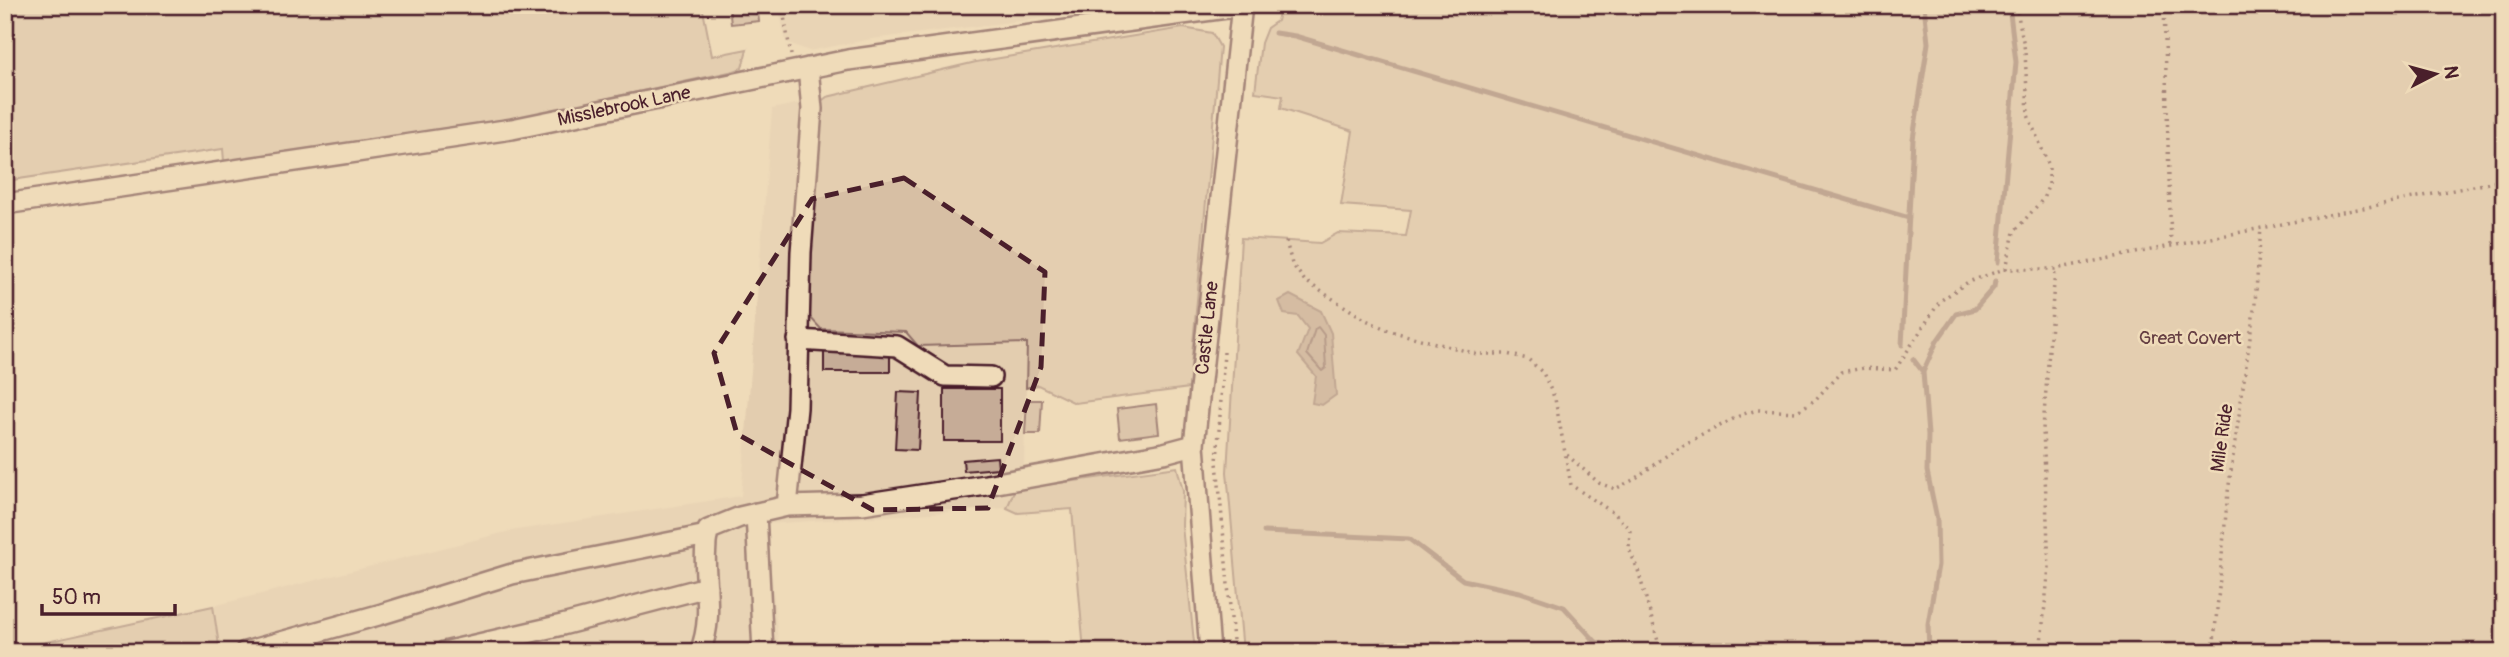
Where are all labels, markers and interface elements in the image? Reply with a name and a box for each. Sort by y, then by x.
north arrow [2400,38,2470,108]
text: N [2438,65,2464,80]
street label: Misslebrook Lane [555,80,693,132]
street label: Castle Lane [1190,279,1224,376]
park label: Great Covert [2139,326,2242,350]
street label: Mile Ride [2205,402,2239,474]
scale bar [42,573,175,617]
text: 50 m [52,584,101,611]

